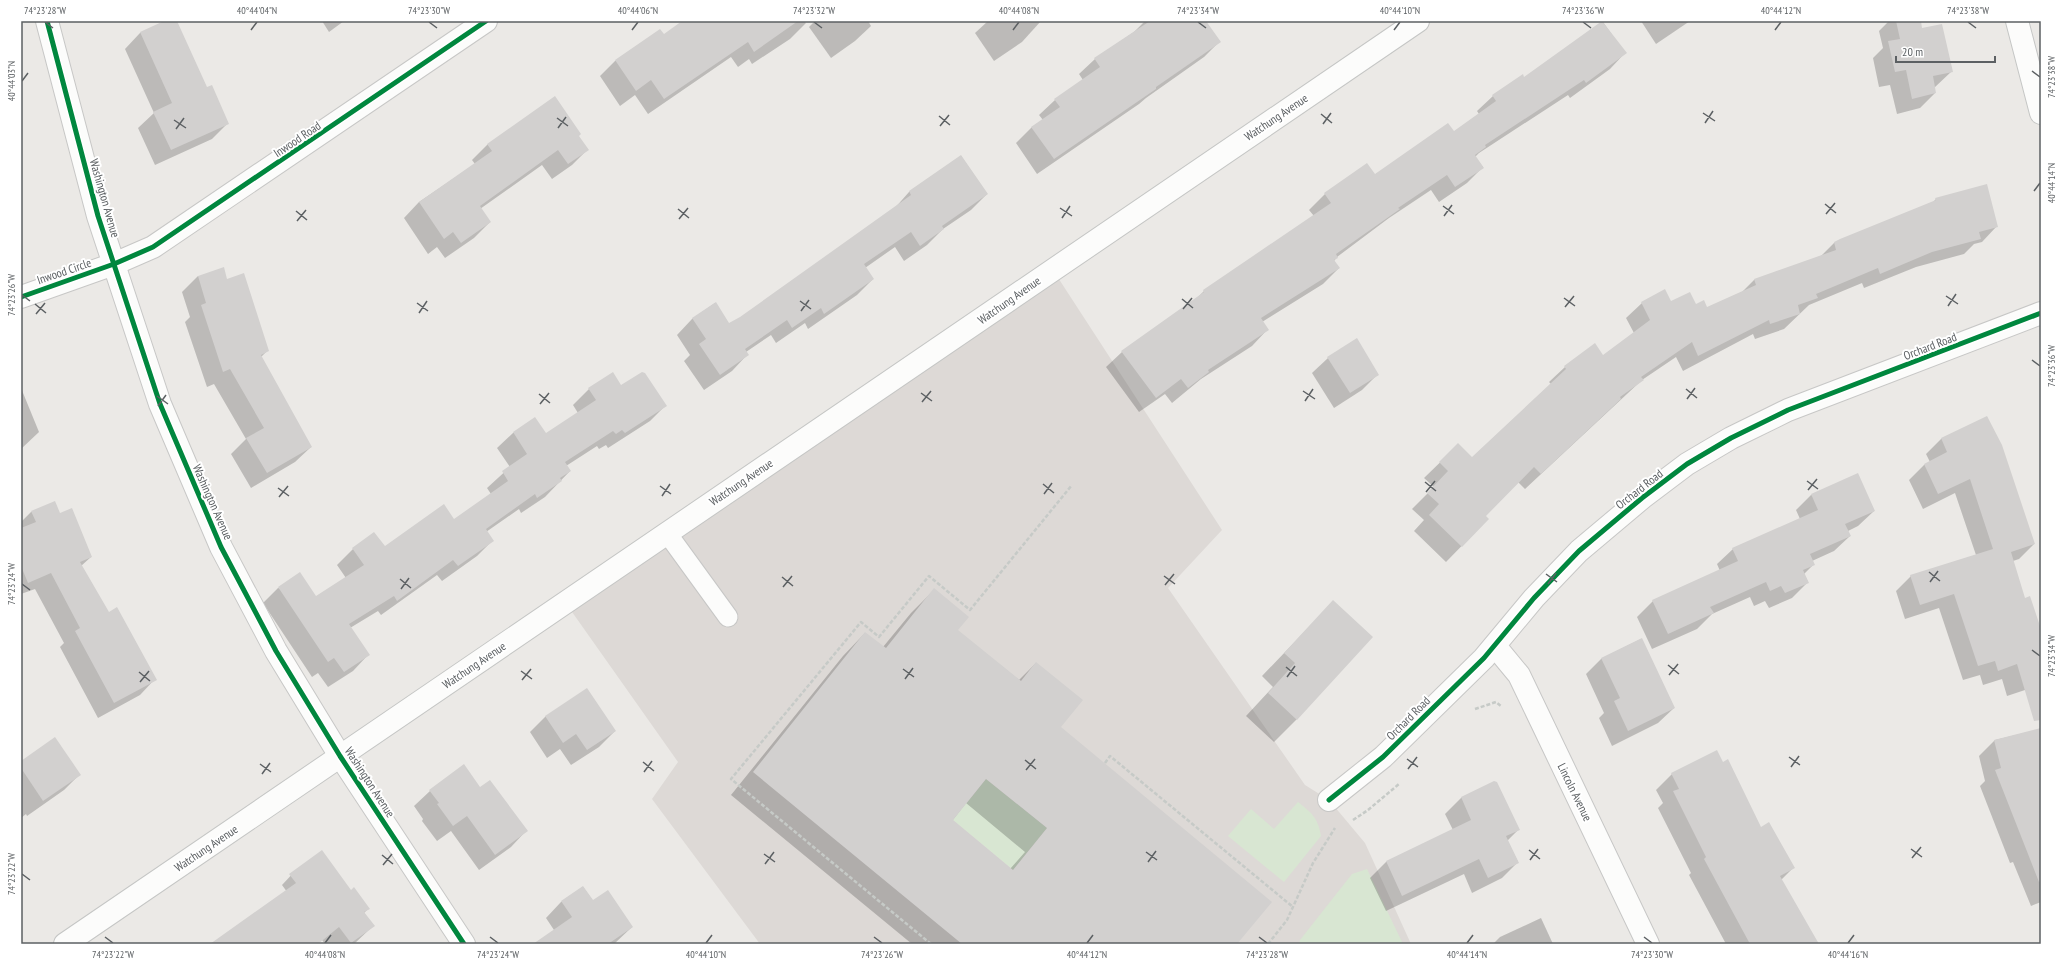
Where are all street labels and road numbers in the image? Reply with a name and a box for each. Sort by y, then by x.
street label: Watchung Avenue [1241,90,1311,144]
street label: Inwood Road [271,118,323,160]
street label: Washington Avenue [87,157,123,239]
street label: Inwood Circle [35,255,93,287]
street label: Watchung Avenue [975,273,1043,327]
street label: Orchard Road [1901,329,1959,363]
street label: Watchung Avenue [706,455,776,509]
street label: Washington Avenue [190,462,236,542]
street label: Orchard Road [1612,466,1666,512]
street label: Watchung Avenue [439,638,509,692]
street label: Orchard Road [1383,693,1433,743]
street label: Washington Avenue [342,744,398,820]
street label: Lincoln Avenue [1555,761,1596,824]
street label: Watchung Avenue [171,821,241,875]

